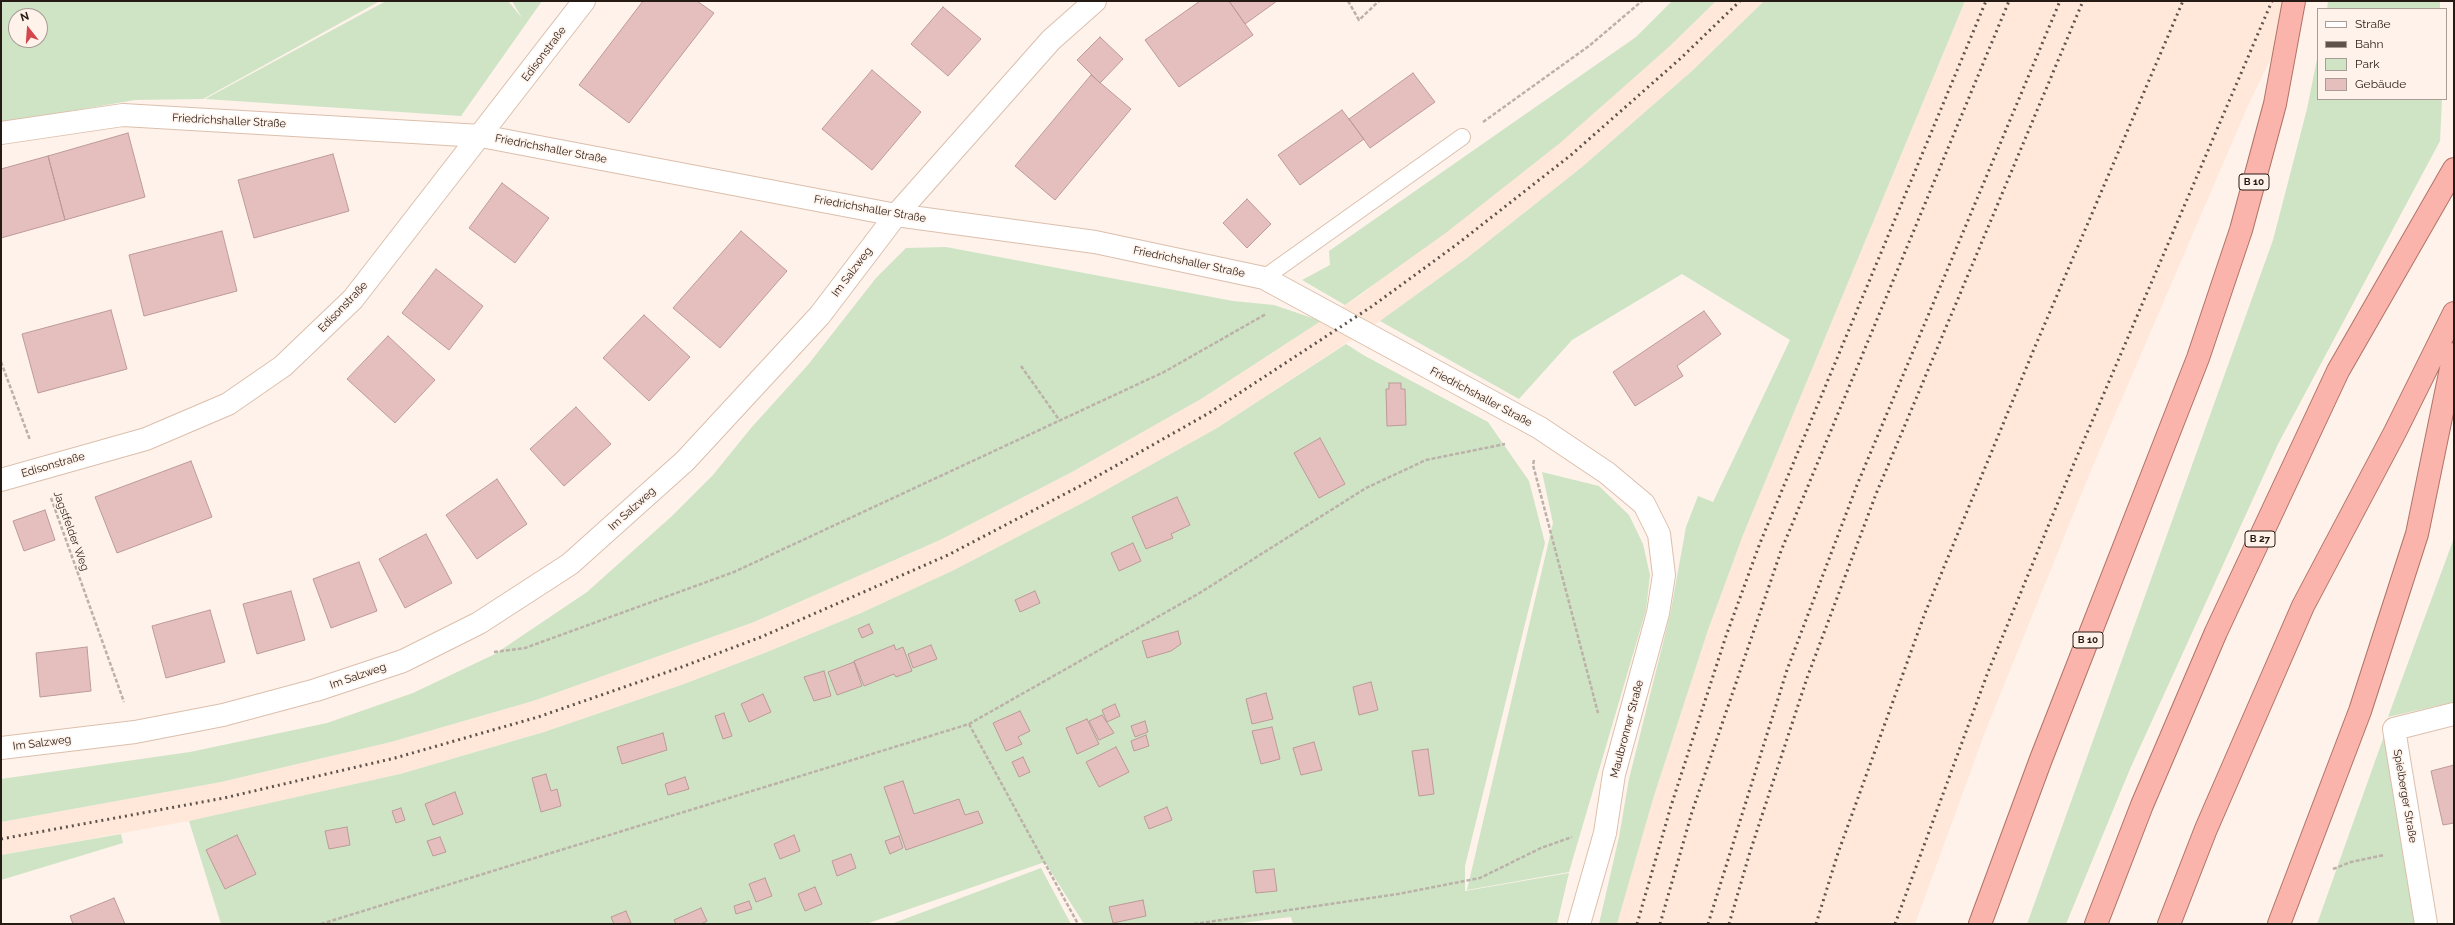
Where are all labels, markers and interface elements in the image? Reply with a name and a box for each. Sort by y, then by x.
north arrow [8,8,48,48]
legend [2317,8,2447,100]
text: N [19,10,31,24]
text: Straße [2355,17,2391,31]
street label: Edisonstraße [519,24,569,84]
text: Bahn [2355,37,2384,51]
text: Park [2355,57,2380,71]
text: Gebäude [2355,77,2406,91]
street label: Friedrichshaller Straße [172,111,286,131]
street label: Friedrichshaller Straße [494,132,608,166]
road number: B 10 [2239,174,2269,190]
street label: Friedrichshaller Straße [813,193,927,225]
street label: Friedrichshaller Straße [1132,244,1246,280]
street label: Im Salzweg [829,245,875,299]
street label: Edisonstraße [316,279,370,335]
street label: Friedrichshaller Straße [1428,364,1534,430]
street label: Edisonstraße [20,450,86,480]
street label: Im Salzweg [606,484,658,534]
street label: Jagstfelder Weg [50,489,92,573]
road number: B 27 [2245,531,2275,547]
road number: B 10 [2073,632,2103,648]
street label: Im Salzweg [328,660,388,692]
street label: Maulbronner Straße [1608,679,1646,779]
street label: Im Salzweg [12,733,72,753]
street label: Spielberger Straße [2390,748,2420,844]

